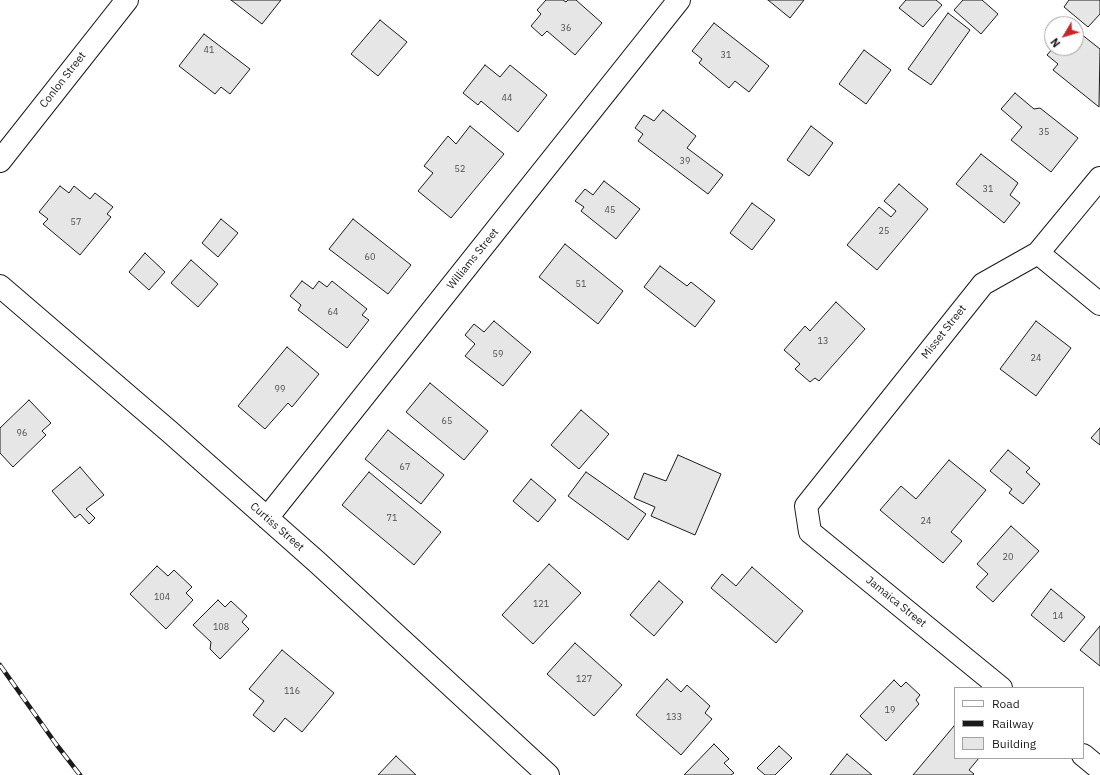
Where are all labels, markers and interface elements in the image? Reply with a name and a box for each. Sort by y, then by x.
north arrow [1044,16,1084,56]
house number: 36 [561,23,571,33]
text: N [1047,35,1063,50]
house number: 41 [204,45,214,55]
street label: Conlon Street [37,49,89,111]
house number: 31 [721,50,731,60]
house number: 44 [502,93,512,103]
house number: 35 [1039,127,1049,137]
house number: 39 [680,156,690,166]
house number: 52 [455,164,465,174]
house number: 31 [983,184,993,194]
house number: 45 [605,205,615,215]
house number: 57 [71,217,81,227]
street label: Williams Street [444,226,502,292]
house number: 25 [879,226,889,236]
house number: 60 [365,252,375,262]
house number: 51 [576,279,586,289]
street label: Misset Street [919,302,969,362]
house number: 64 [328,307,338,317]
house number: 13 [818,336,828,346]
house number: 59 [493,349,503,359]
house number: 24 [1031,353,1041,363]
house number: 99 [275,384,285,394]
house number: 65 [442,416,452,426]
house number: 96 [17,428,27,438]
house number: 67 [400,462,410,472]
street label: Curtiss Street [247,500,307,554]
house number: 71 [387,513,397,523]
house number: 24 [921,516,931,526]
house number: 20 [1003,552,1013,562]
street label: Jamaica Street [863,574,929,630]
house number: 104 [154,592,170,602]
house number: 121 [533,599,549,609]
house number: 14 [1053,611,1063,621]
house number: 108 [213,622,229,632]
house number: 127 [576,674,592,684]
house number: 116 [284,686,300,696]
legend [954,687,1084,759]
text: Road [992,696,1020,711]
house number: 19 [885,705,895,715]
house number: 133 [666,712,682,722]
text: Railway [992,716,1034,731]
text: Building [992,736,1036,751]

